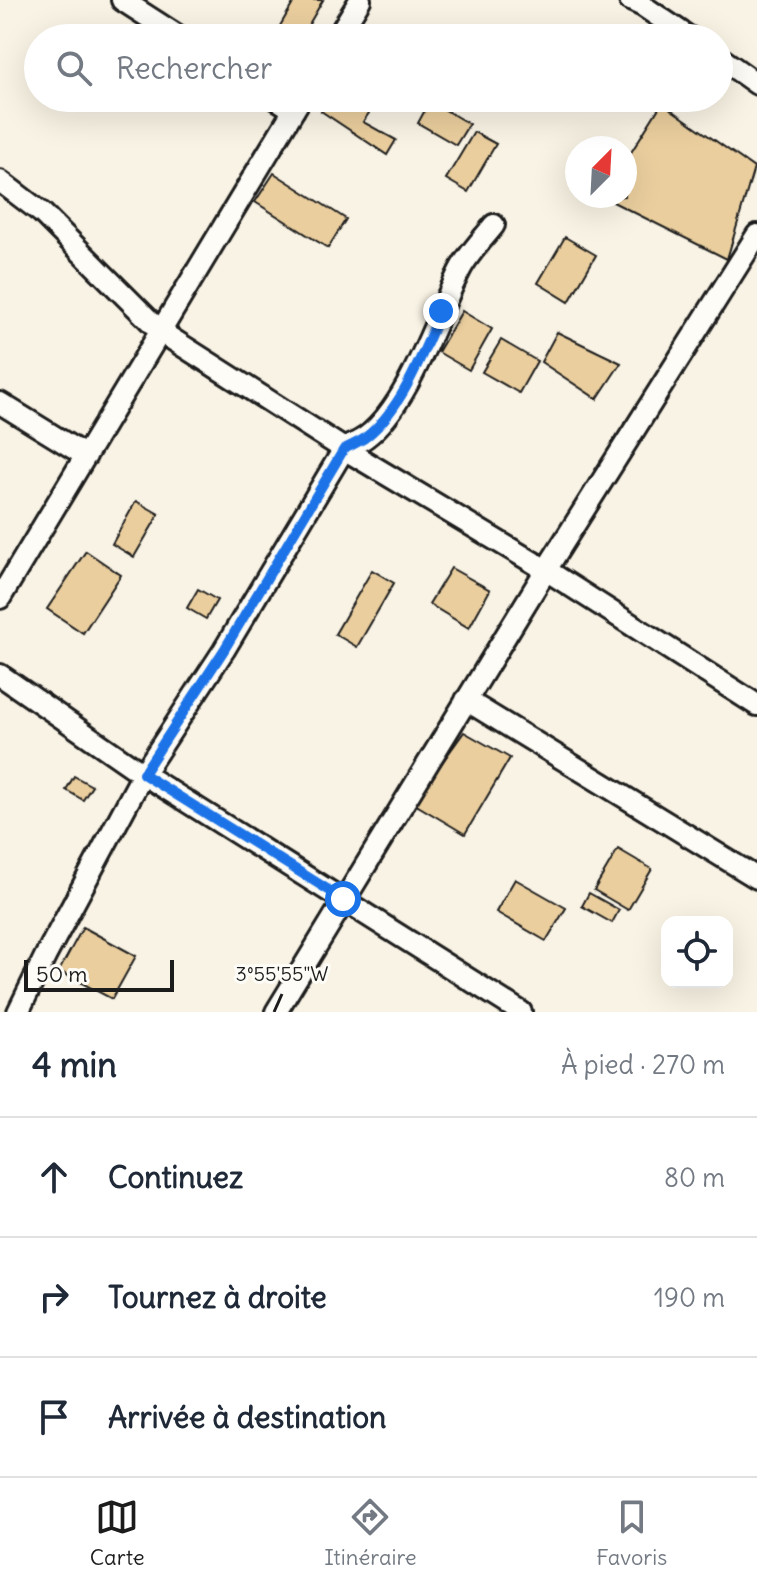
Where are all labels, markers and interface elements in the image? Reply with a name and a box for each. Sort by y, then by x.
search box [24,24,733,112]
icon: search [52,46,96,90]
text: Rechercher [116,49,272,87]
north arrow [565,136,637,208]
route end [423,293,459,329]
route start [325,881,361,917]
map controls [661,916,733,988]
button: locate [661,916,733,988]
scale bar [24,956,174,992]
text: 50 m [36,960,88,988]
text: 3°55'55"W [236,961,328,986]
text: 4 min [32,1043,117,1086]
text: À pied · 270 m [561,1048,725,1081]
icon: ahead [32,1155,76,1199]
text: Continuez [108,1158,243,1196]
text: 80 m [664,1161,725,1194]
icon: right [32,1275,76,1319]
text: Tournez à droite [108,1278,327,1316]
text: 190 m [654,1281,725,1314]
icon: arrive [32,1395,76,1439]
text: Arrivée à destination [108,1398,386,1436]
tab: Carte [90,1495,145,1571]
tab: Itinéraire [324,1495,417,1571]
tab: Favoris [596,1495,667,1571]

